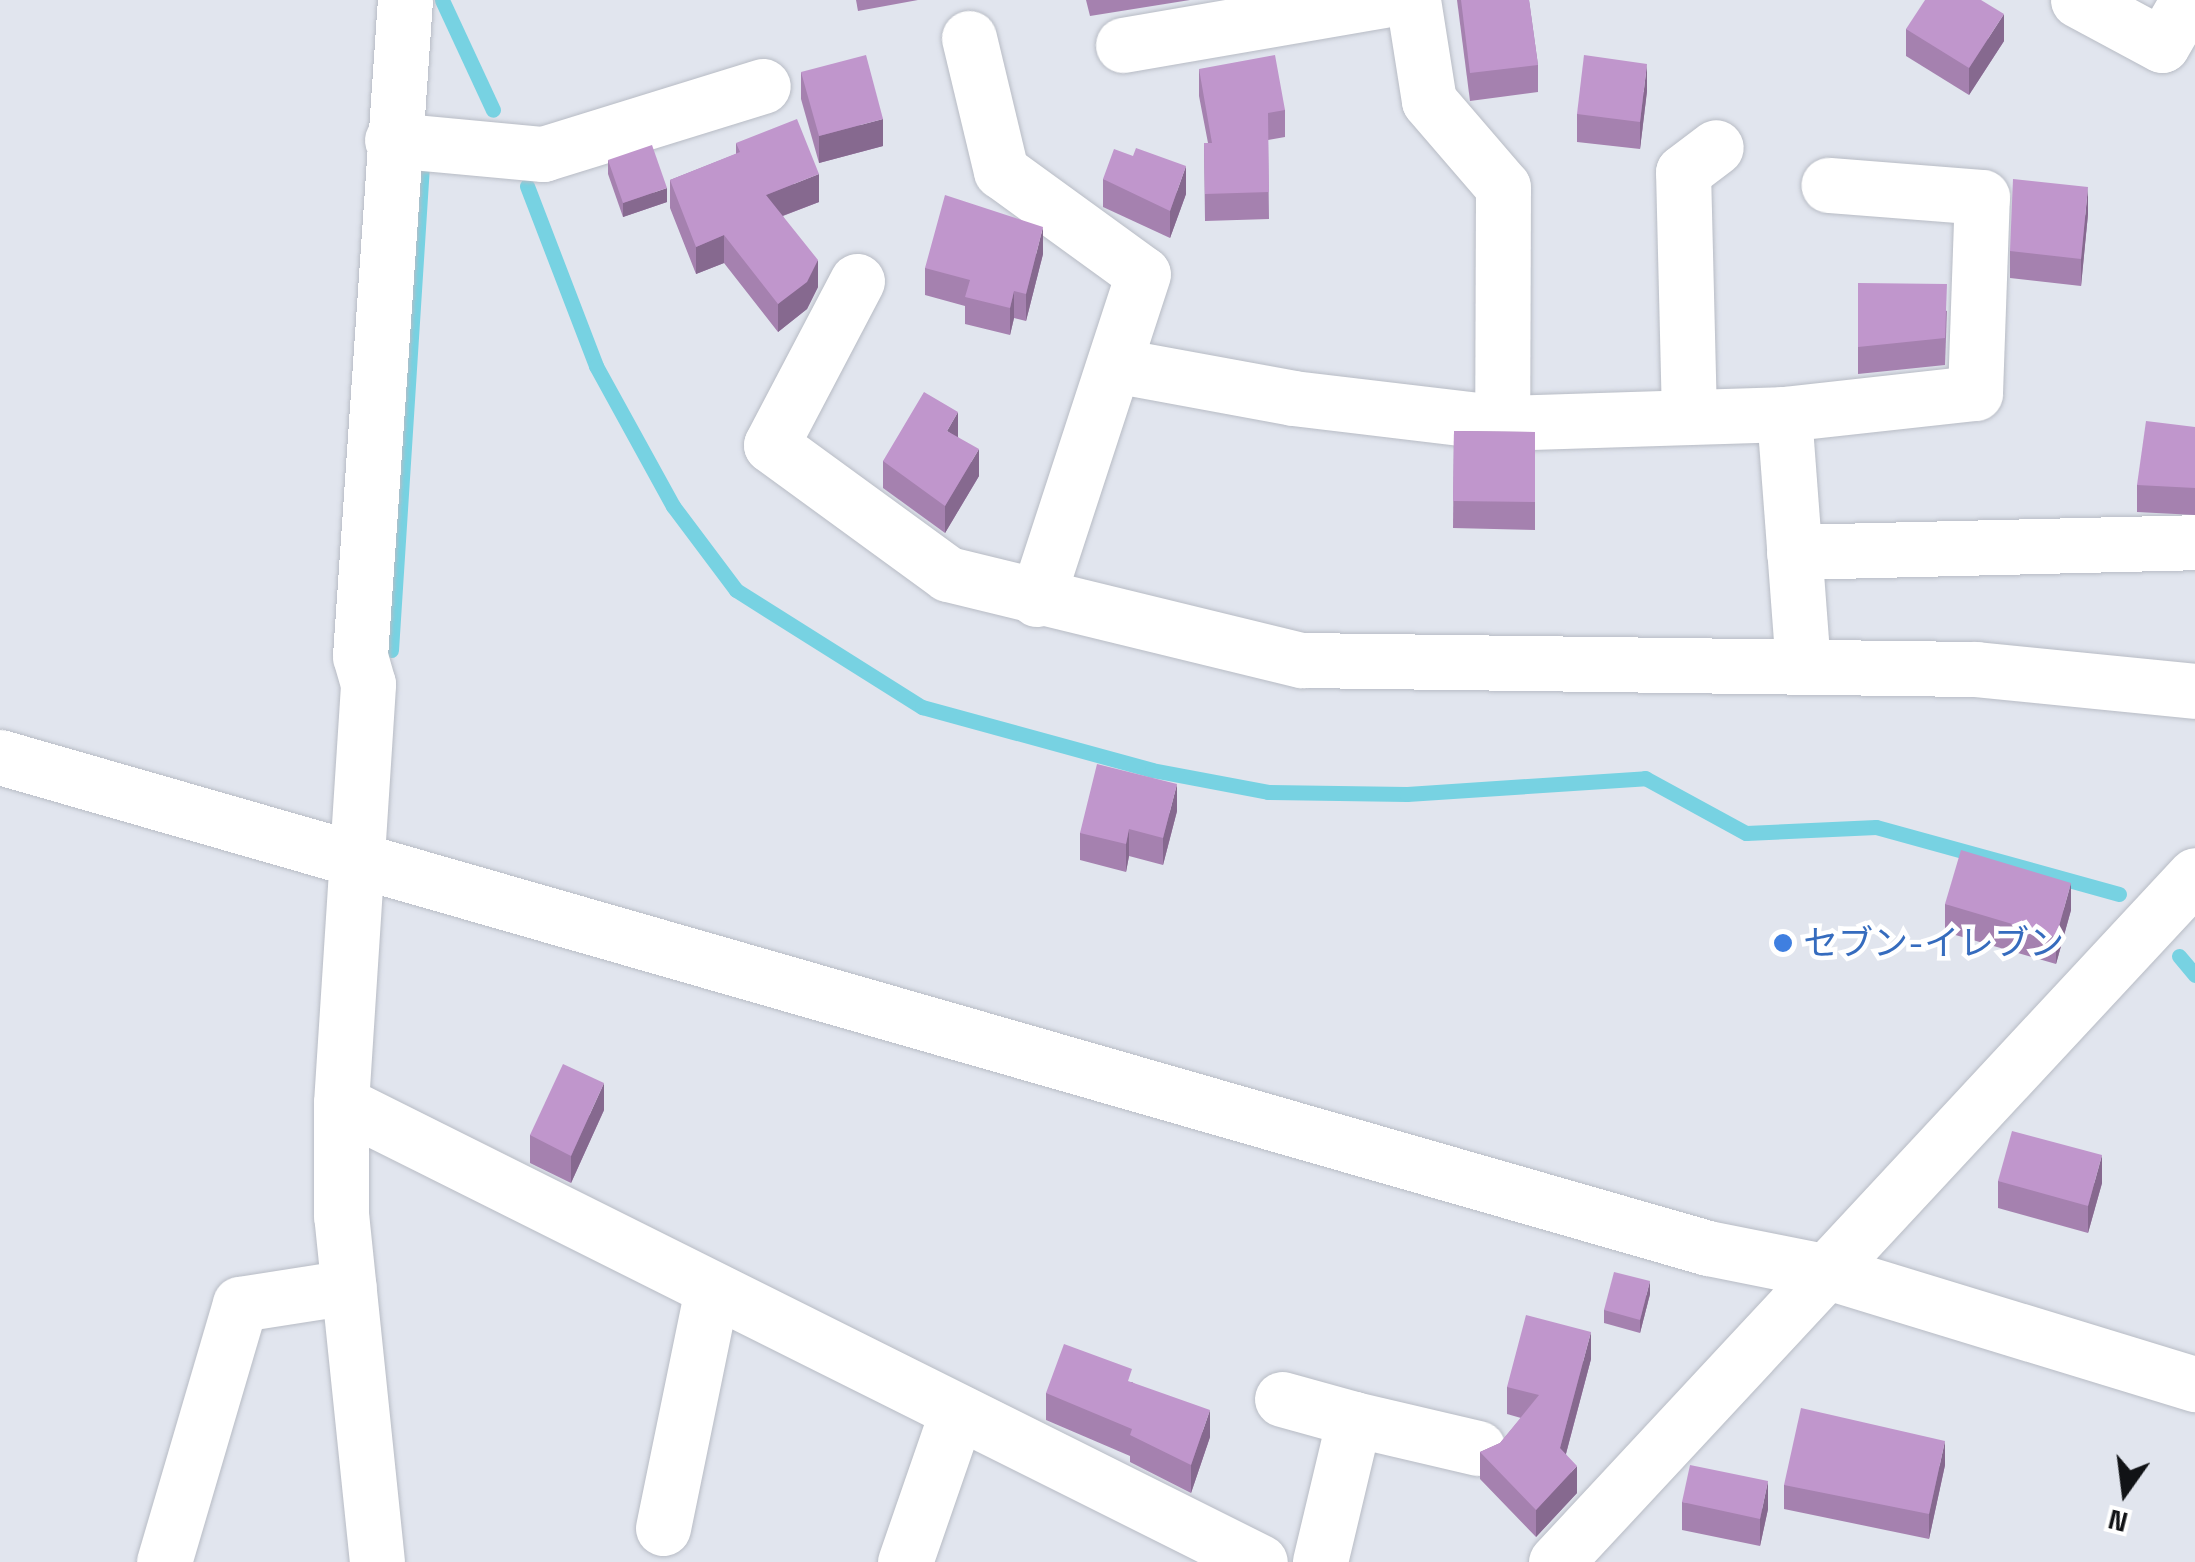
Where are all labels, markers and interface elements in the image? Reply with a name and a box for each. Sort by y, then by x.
place label: セブン-イレブン [1803,922,2064,964]
marker: セブン-イレブン [1772,932,1794,954]
north arrow [2075,1442,2175,1542]
text: N [2104,1501,2131,1541]

